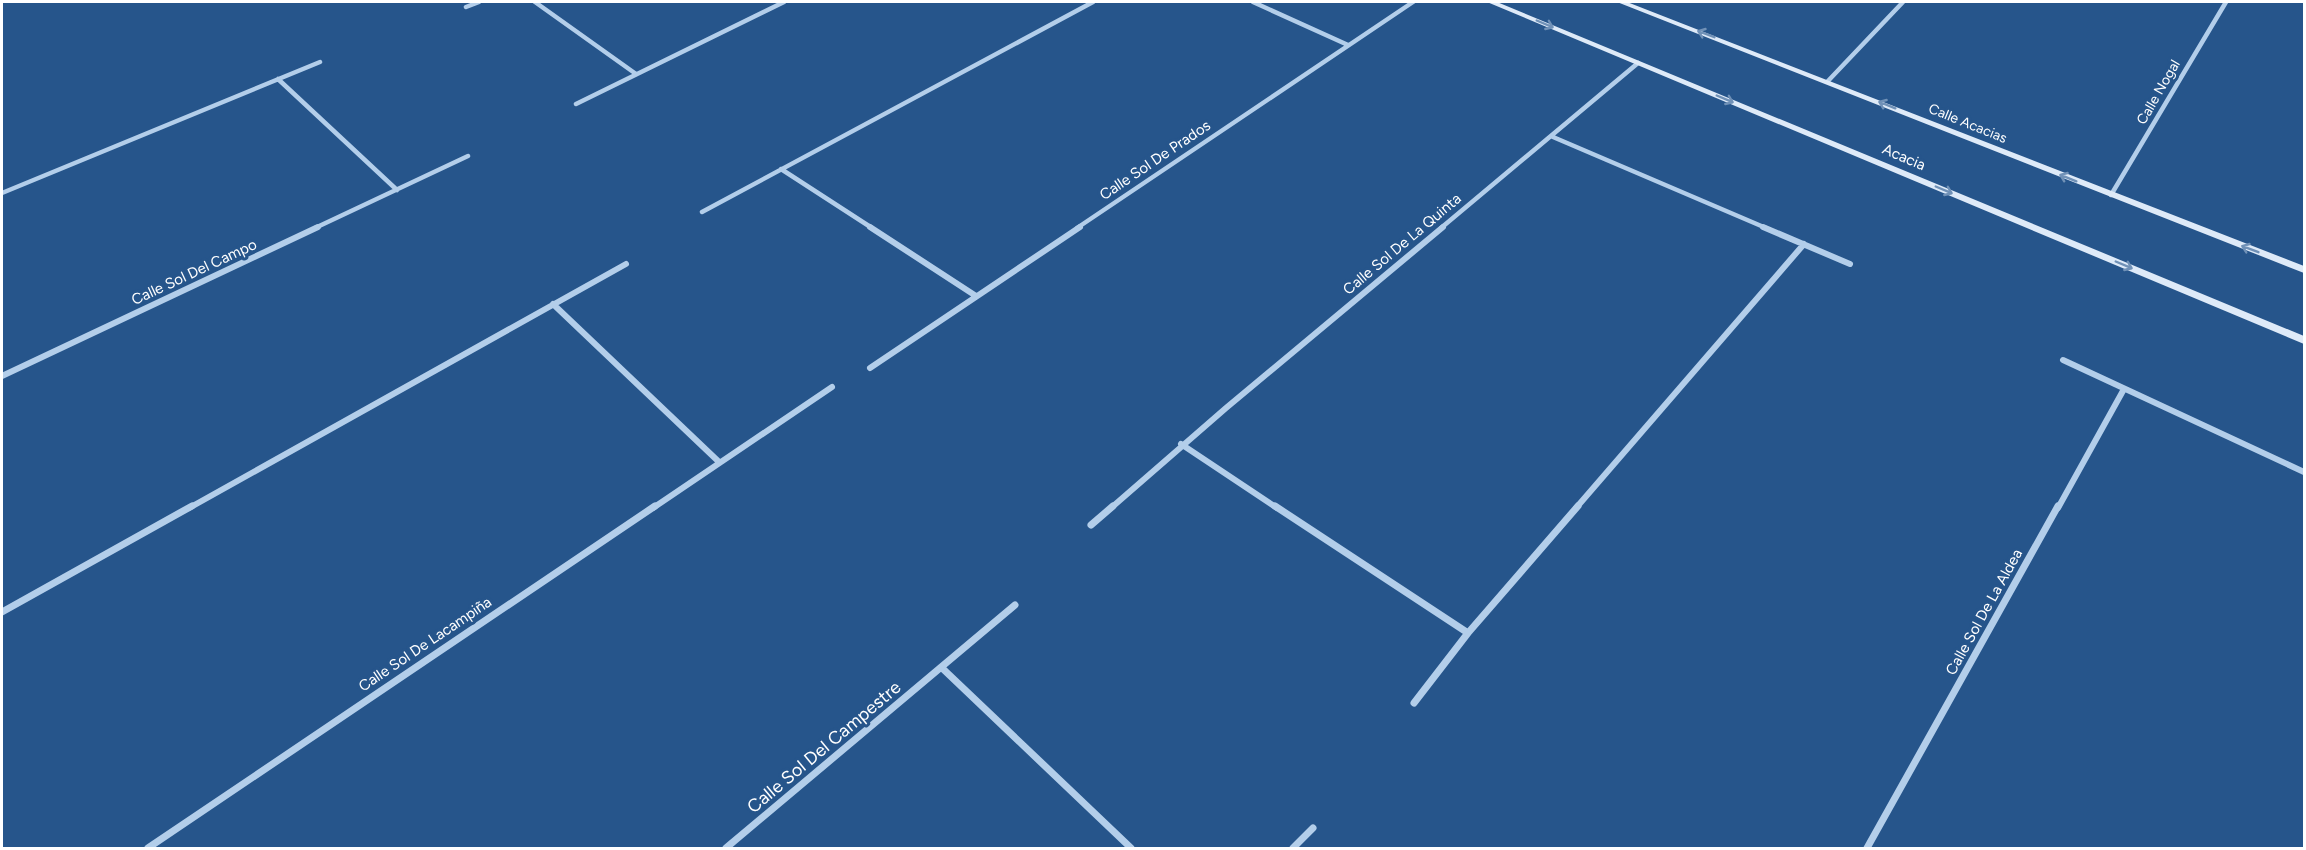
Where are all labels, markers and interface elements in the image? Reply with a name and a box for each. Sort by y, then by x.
one-way arrow [1536,19,1554,30]
one-way arrow [1697,28,1716,39]
street label: Calle Nogal [2133,57,2184,128]
one-way arrow [1716,94,1734,105]
one-way arrow [1879,99,1897,110]
street label: Calle Acacias [1926,100,2010,147]
street label: Calle Sol De Prados [1096,116,1214,204]
street label: Acacia [1880,140,1928,174]
one-way arrow [2060,172,2078,183]
one-way arrow [1935,185,1953,196]
street label: Calle Sol De La Quinta [1339,189,1465,299]
street label: Calle Sol Del Campo [128,235,260,309]
one-way arrow [2241,243,2260,254]
one-way arrow [2115,260,2133,271]
street label: Calle Sol De La Aldea [1942,546,2026,678]
street label: Calle Sol De Lacampiña [355,593,495,695]
street label: Calle Sol Del Campestre [743,676,905,818]

